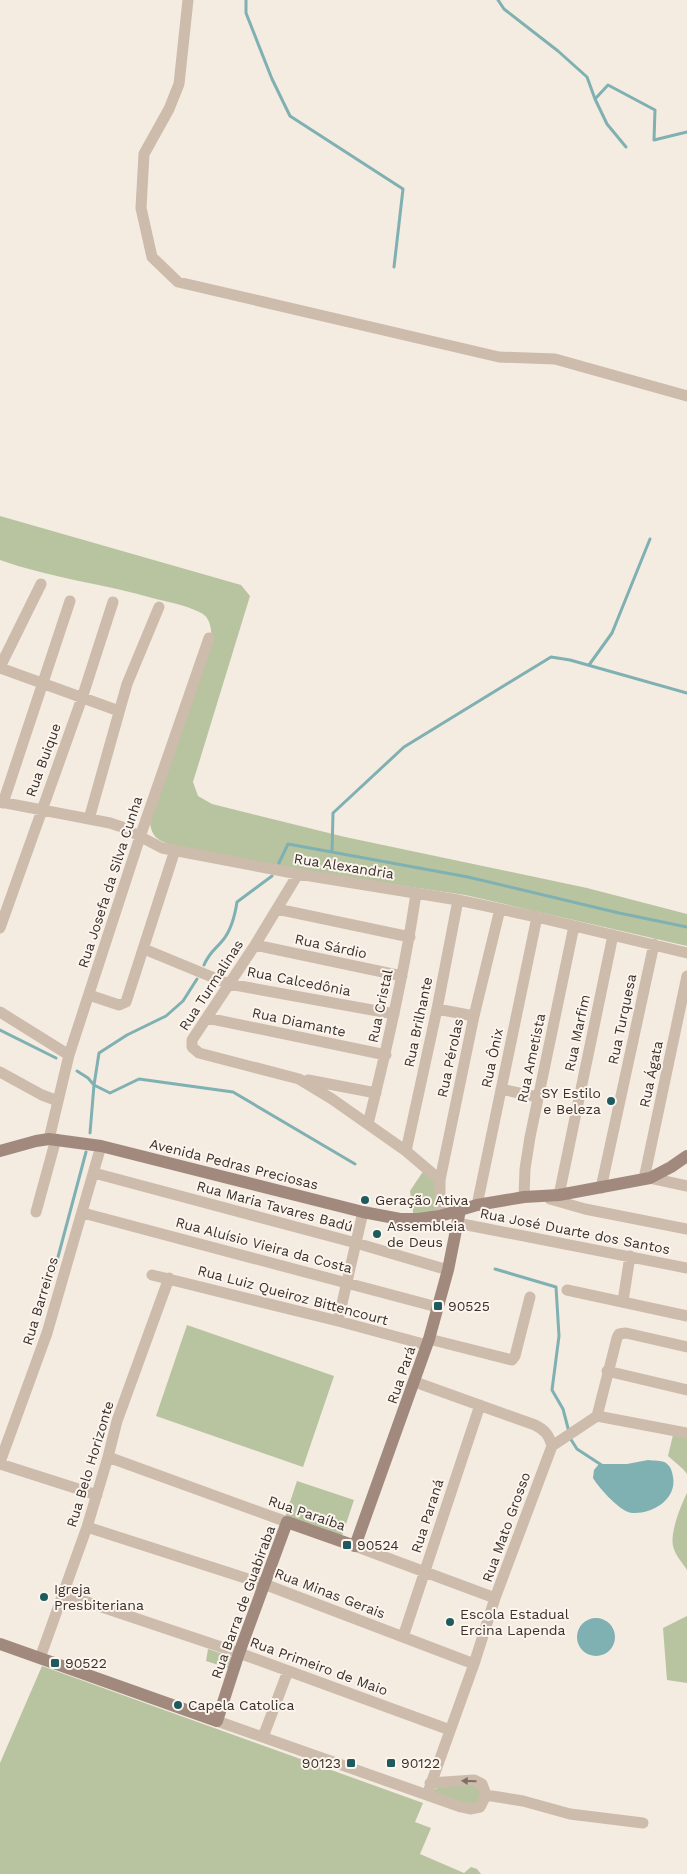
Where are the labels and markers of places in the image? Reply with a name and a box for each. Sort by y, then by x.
place label: SY Estilo e Beleza [541,1085,601,1117]
marker: SY Estilo e Beleza [605,1095,617,1107]
place label: Geração Ativa [375,1192,468,1208]
marker: Geração Ativa [359,1194,371,1206]
place label: Assembleia de Deus [387,1218,465,1250]
marker: Assembleia de Deus [371,1228,383,1240]
place label: 90525 [448,1298,490,1314]
marker: 90525 [432,1300,444,1312]
place label: 90524 [357,1537,399,1553]
marker: 90524 [341,1539,353,1551]
place label: Igreja Presbiteriana [54,1581,144,1613]
marker: Igreja Presbiteriana [38,1591,50,1603]
place label: Escola Estadual Ercina Lapenda [460,1606,570,1638]
marker: Escola Estadual Ercina Lapenda [444,1616,456,1628]
place label: 90522 [65,1655,107,1671]
marker: 90522 [49,1657,61,1669]
place label: Capela Catolica [188,1697,294,1713]
marker: Capela Catolica [172,1699,184,1711]
place label: 90123 [302,1755,341,1771]
place label: 90122 [401,1755,440,1771]
marker: 90123 [345,1757,357,1769]
marker: 90122 [385,1757,397,1769]

